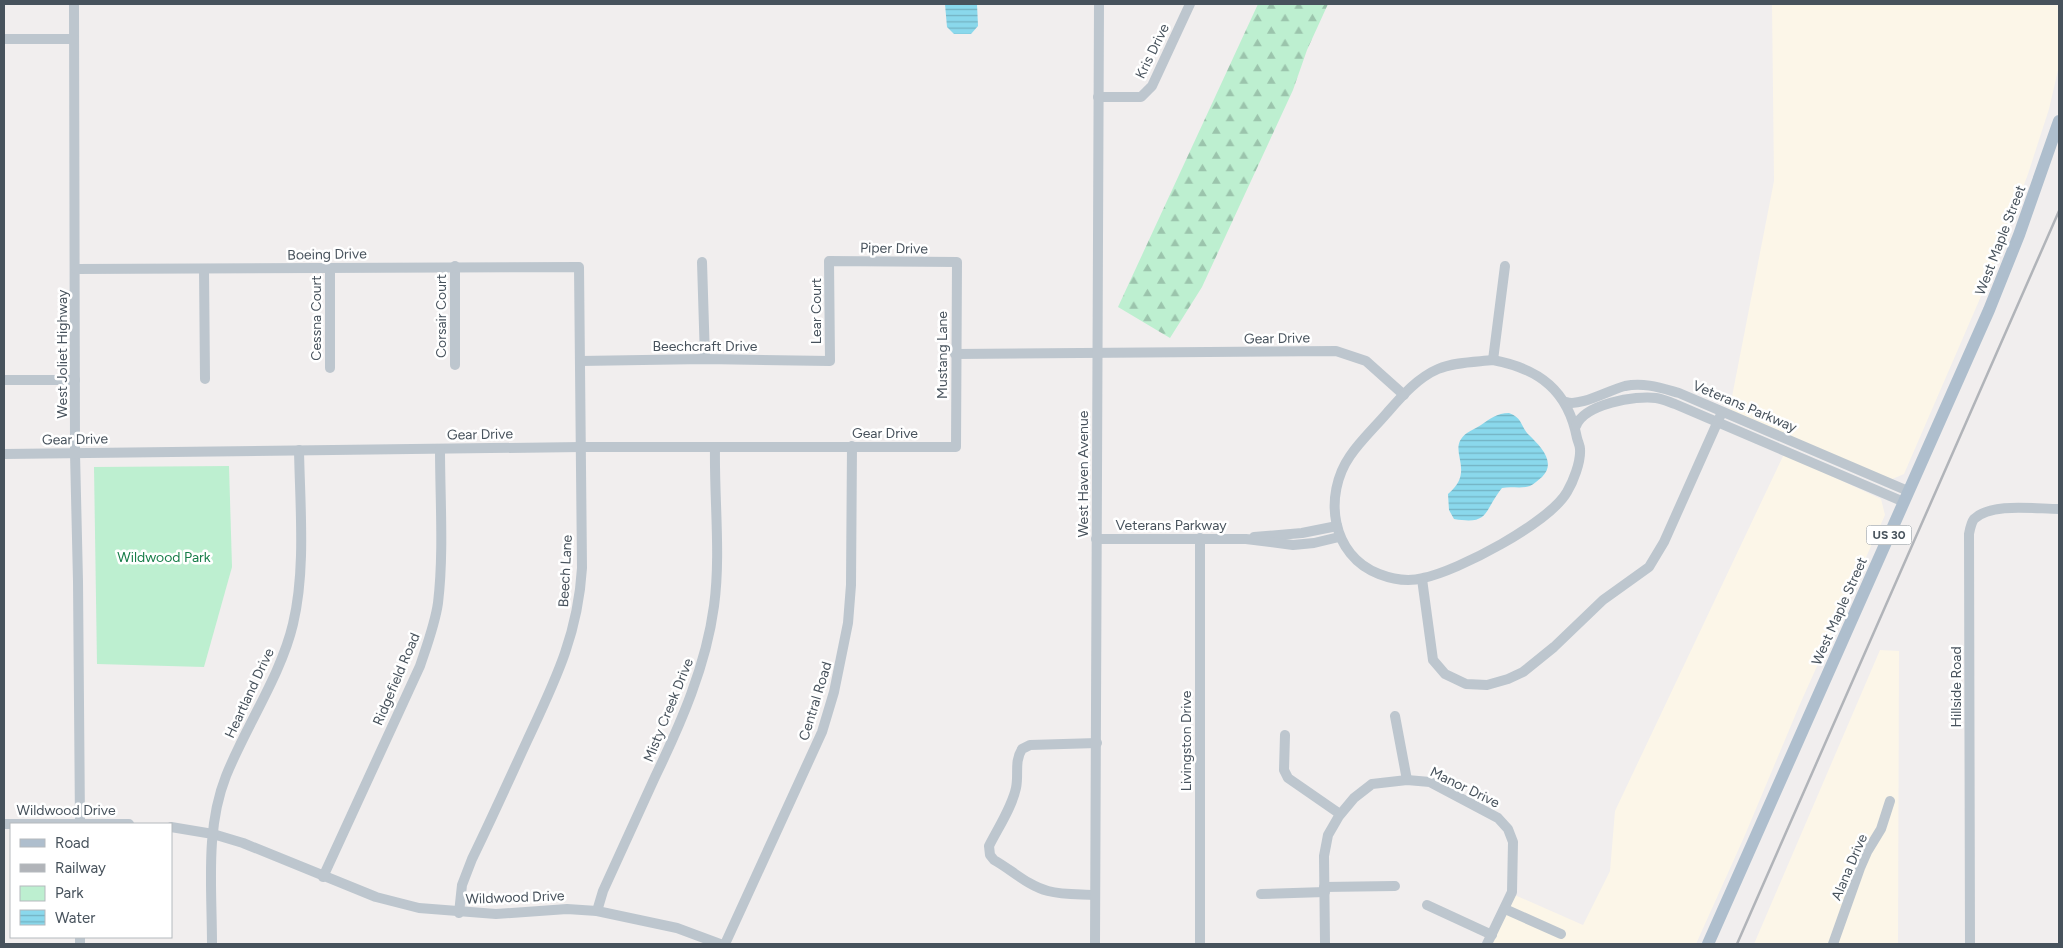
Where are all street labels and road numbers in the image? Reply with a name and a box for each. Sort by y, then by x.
street label: Kris Drive [1132,21,1173,81]
street label: West Maple Street [1972,183,2029,298]
street label: Piper Drive [860,239,928,258]
street label: Boeing Drive [287,245,367,264]
street label: Corsair Court [433,274,450,358]
street label: Cessna Court [308,275,325,361]
street label: Lear Court [808,278,825,344]
street label: West Joliet Highway [54,289,71,418]
street label: Mustang Lane [934,311,951,399]
street label: Gear Drive [1244,329,1310,348]
street label: Beechcraft Drive [653,338,758,355]
street label: Veterans Parkway [1690,377,1800,436]
street label: West Haven Avenue [1075,410,1092,537]
street label: Gear Drive [447,425,513,444]
street label: Gear Drive [852,425,918,442]
street label: Gear Drive [42,430,108,449]
street label: Veterans Parkway [1115,517,1227,534]
road number: US 30 [1866,526,1912,544]
street label: Beech Lane [555,534,576,608]
street label: West Maple Street [1808,555,1871,668]
street label: Ridgefield Road [369,630,424,728]
street label: Heartland Drive [221,645,278,741]
street label: Hillside Road [1948,646,1965,728]
street label: Misty Creek Drive [640,655,697,765]
street label: Central Road [795,660,836,743]
street label: Livingston Drive [1178,690,1195,791]
street label: Manor Drive [1427,763,1503,812]
street label: Wildwood Drive [16,802,116,819]
street label: Alana Drive [1828,831,1871,903]
street label: Wildwood Drive [465,887,565,908]

